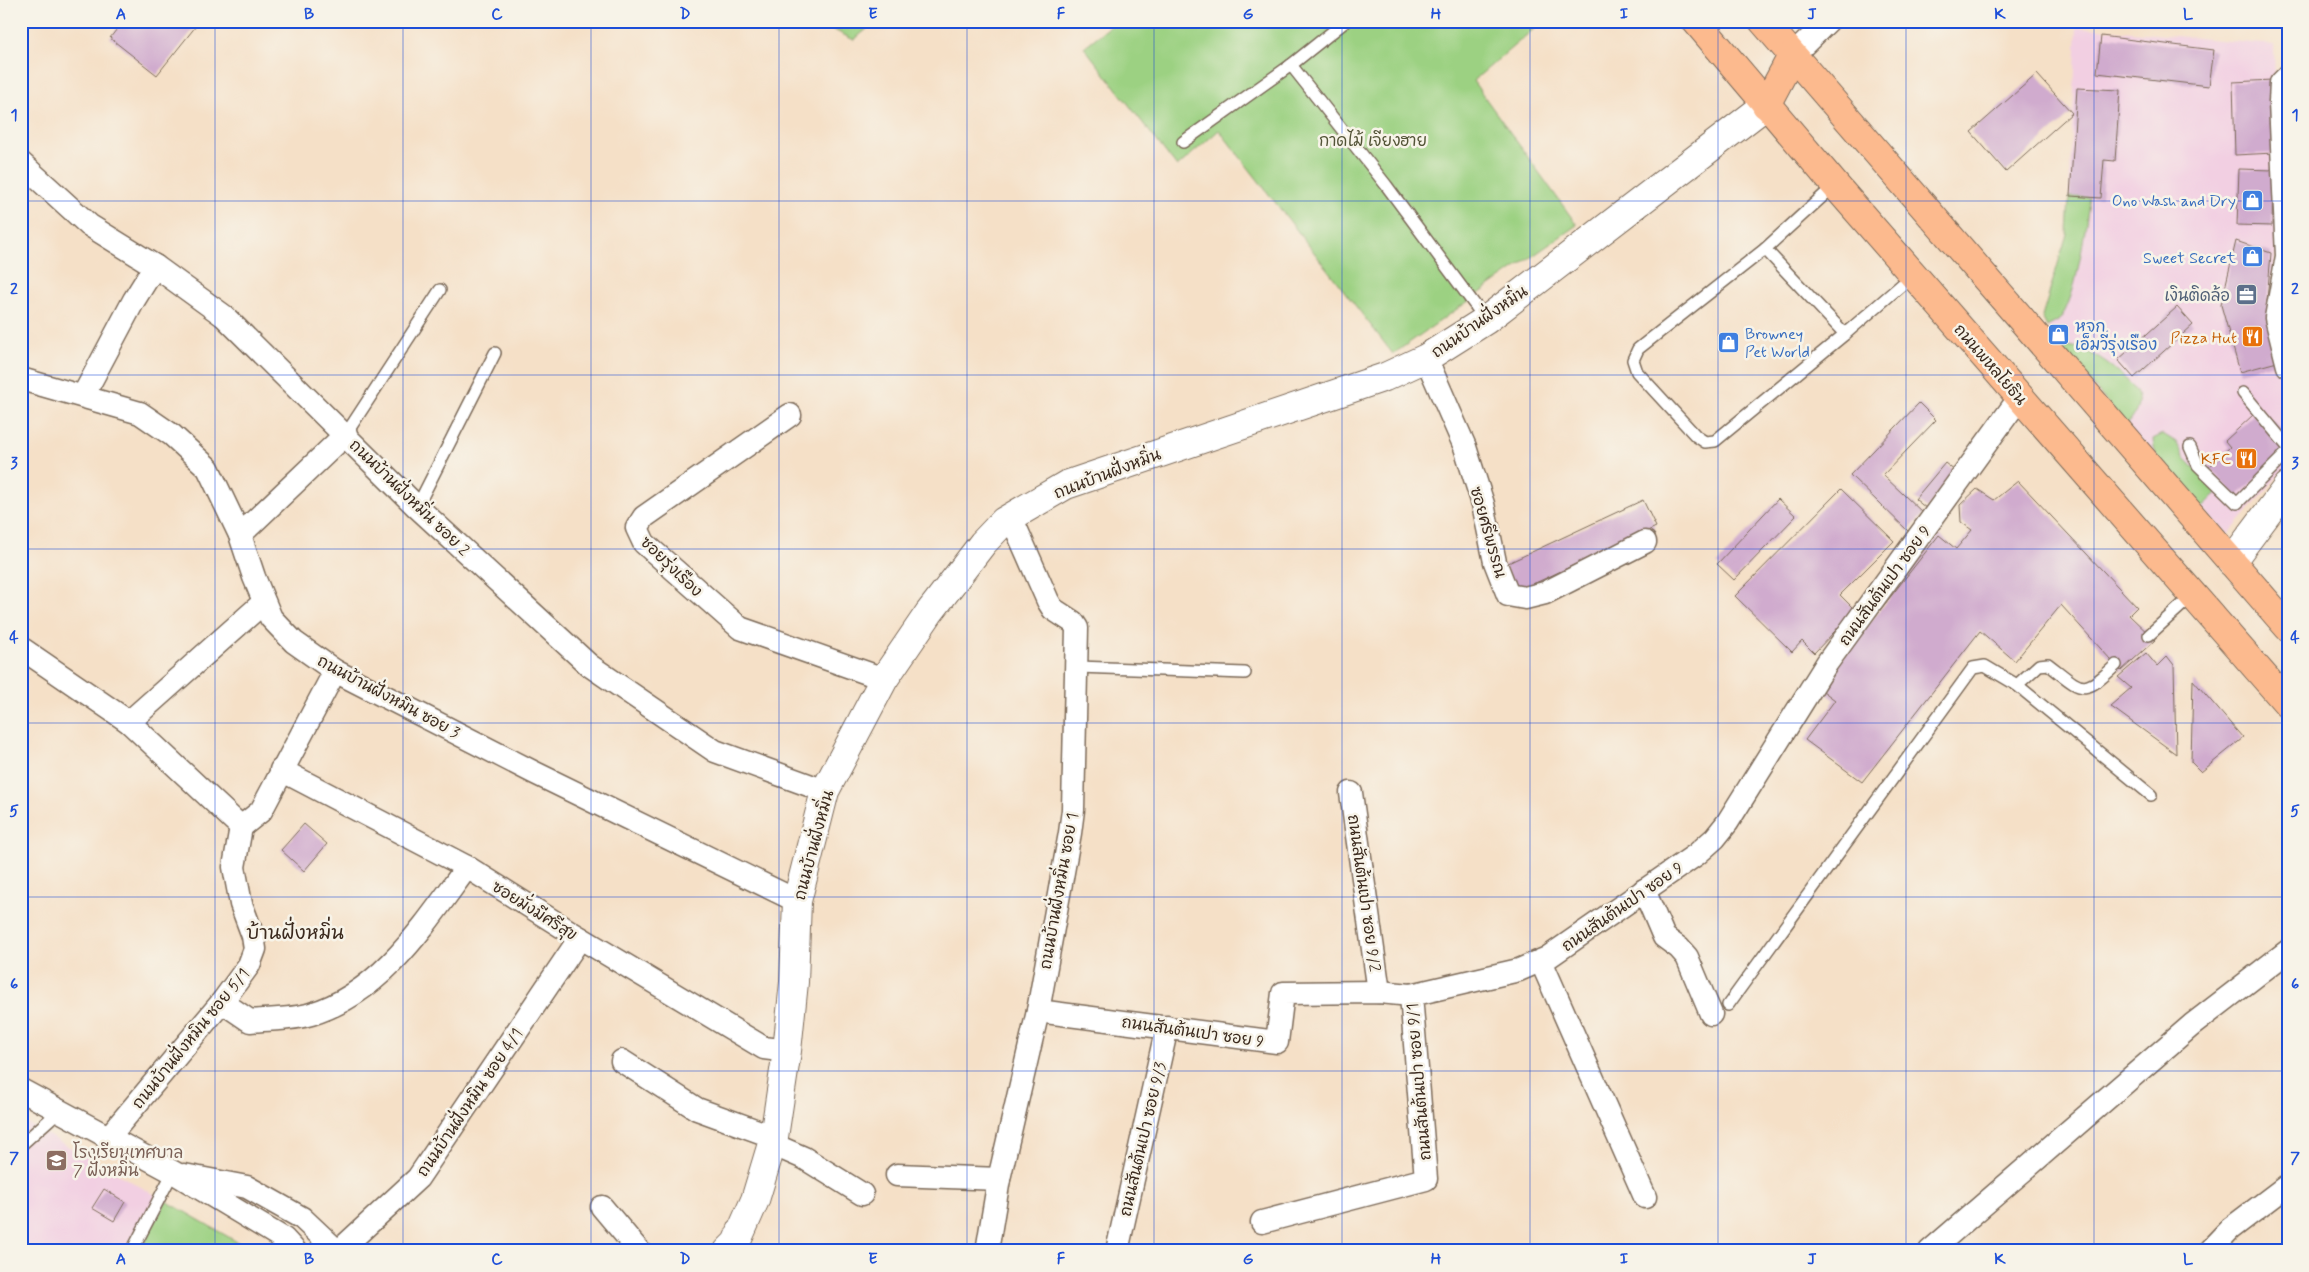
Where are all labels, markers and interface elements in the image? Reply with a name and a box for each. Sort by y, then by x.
text: A [116,4,126,25]
text: B [304,4,314,25]
text: C [491,4,503,25]
text: D [679,4,691,25]
text: E [868,4,878,25]
text: F [1057,4,1066,25]
text: G [1243,4,1254,25]
text: H [1431,4,1442,25]
text: I [1620,4,1629,25]
text: J [1807,4,1817,25]
text: K [1994,4,2006,25]
text: L [2183,4,2194,25]
text: 1 [10,105,18,126]
text: 1 [2291,105,2299,126]
park label: กาดไม้ เจียงฮาย [1319,129,1427,152]
shop icon: Ono Wash and Dry [2240,188,2264,212]
place label: Ono Wash and Dry [2112,191,2236,212]
shop icon: Sweet Secret [2240,245,2264,269]
place label: Sweet Secret [2143,248,2237,269]
street label: ถนนบ้านฝั่งหมิ่น [1425,277,1532,363]
text: 2 [10,279,18,300]
text: 2 [2291,279,2299,300]
office icon: เงินติดล้อ [2234,283,2258,307]
place label: เงินติดล้อ [2165,285,2230,307]
place label: หจก. เอ็มวีรุ่งเรือง [2075,317,2157,357]
street label: ถนนพหลโยธิน [1949,319,2033,410]
shop icon: หจก. เอ็มวีรุ่งเรือง [2047,323,2071,347]
place label: Browney Pet World [1745,324,1810,363]
restaurant icon: Pizza Hut [2241,325,2265,349]
place label: Pizza Hut [2170,328,2237,349]
shop icon: Browney Pet World [1717,330,1741,354]
street label: ถนนบ้านฝั่งหมิ่น ซอย 2 [344,431,477,561]
street label: ถนนบ้านฝั่งหมิ่น [1049,439,1164,504]
restaurant icon: KFC [2235,446,2259,470]
place label: KFC [2201,449,2231,470]
text: 3 [10,453,18,474]
text: 3 [2291,453,2299,474]
street label: ซอยศรีพรรณ [1465,484,1512,580]
street label: ถนนสันต้นเปา ซอย 9 [1834,521,1936,650]
street label: ซอยรุ่งเรือง [635,531,708,603]
text: 4 [9,627,19,648]
text: 4 [2290,627,2300,648]
street label: ถนนบ้านฝั่งหมิน ซอย 3 [313,646,466,744]
street label: ถนนบ้านฝั่งหมิ่น [785,786,839,903]
text: 5 [9,801,19,822]
text: 5 [2290,801,2300,822]
street label: ถนนบ้านฝั่งหมิ่น ซอย 1 [1030,810,1084,971]
street label: ถนนสันต้นเปา ซอย 9/2 [1342,813,1386,973]
street label: ถนนสันต้นเปา ซอย 9 [1557,857,1688,957]
street label: ซอยมั่งมีศรีสุข [487,872,584,947]
district label: บ้านฝั่งหมิ่น [246,916,344,946]
street label: ถนนบ้านฝั่งหมิน ซอย 5/1 [124,961,254,1114]
text: 6 [10,974,18,995]
text: 6 [2291,974,2299,995]
street label: ถนนสันต้นเปา ซอย 9/1 [1401,1002,1437,1161]
street label: ถนนสันต้นเปา ซอย 9 [1120,1011,1266,1053]
street label: ถนนบ้านฝั่งหมิน ซอย 4/1 [408,1022,528,1181]
street label: ถนนสันต้นเปา ซอย 9/3 [1114,1060,1171,1219]
place label: โรงเรียนเทศบาล 7 ฝั่งหมิ่น [73,1141,183,1182]
text: 7 [9,1148,19,1169]
text: 7 [2290,1148,2300,1169]
school or university icon: โรงเรียนเทศบาล 7 ฝั่งหมิ่น [45,1149,69,1173]
text: A [116,1249,126,1270]
text: B [304,1249,314,1270]
text: C [491,1249,503,1270]
text: D [679,1249,691,1270]
text: E [868,1249,878,1270]
text: F [1057,1249,1066,1270]
text: G [1243,1249,1254,1270]
text: H [1431,1249,1442,1270]
text: I [1620,1249,1629,1270]
text: J [1807,1249,1817,1270]
text: K [1994,1249,2006,1270]
text: L [2183,1249,2194,1270]

